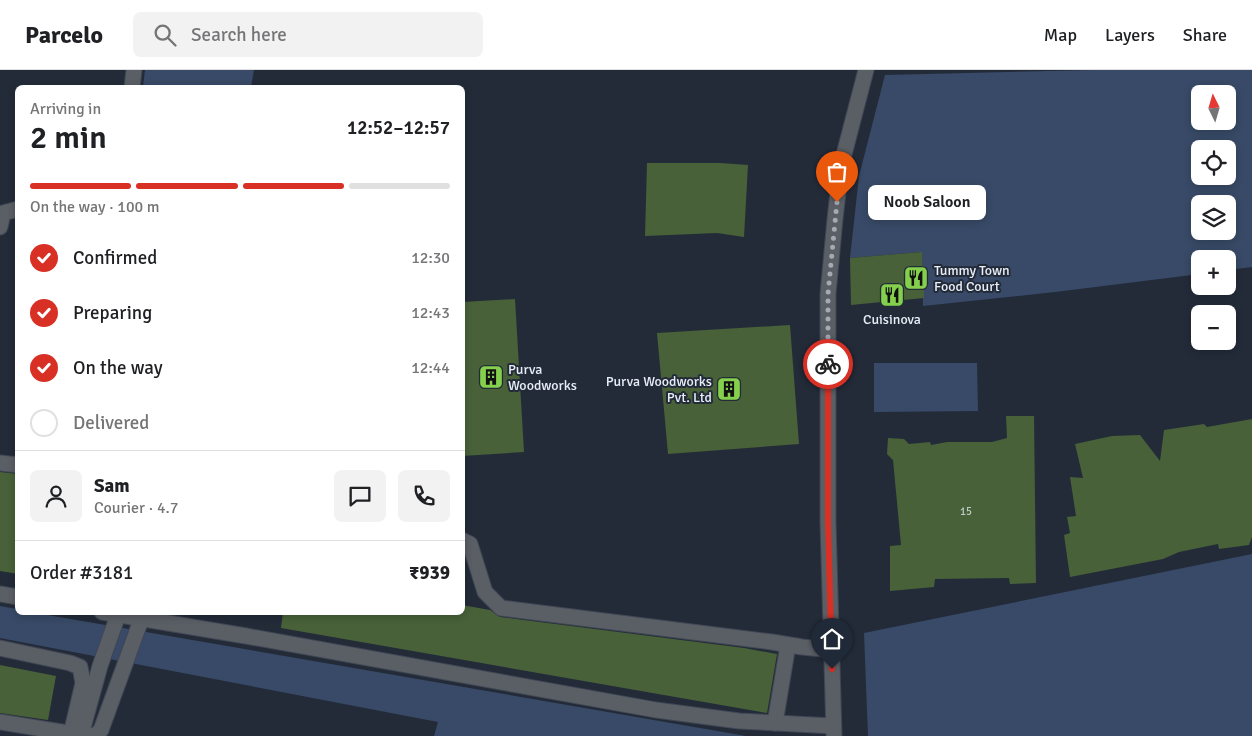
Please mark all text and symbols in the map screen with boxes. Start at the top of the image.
search box [133,12,483,57]
text: Parcelo [25,20,103,50]
icon: search [151,21,179,49]
text: Search here [191,23,287,47]
text: Map [1044,24,1077,46]
text: Layers [1105,24,1155,46]
text: Share [1183,24,1227,46]
north arrow [1191,85,1236,130]
map controls [1191,85,1236,350]
text: Arriving in [30,99,101,119]
text: 12:52–12:57 [347,116,450,140]
text: 2 min [30,118,107,157]
button: locate [1191,140,1236,185]
pin [816,151,858,202]
icon: bag [823,158,851,186]
callout: Noob Saloon [867,184,984,220]
text: Noob Saloon [884,192,970,212]
button: layers [1191,195,1236,240]
text: On the way · 100 m [30,197,160,217]
icon: check [30,244,58,272]
text: Confirmed [73,246,157,270]
text: 12:30 [411,248,450,268]
button: + [1191,250,1236,295]
place label: Tummy Town Food Court [934,262,1010,295]
restaurant icon: Tummy Town Food Court [903,265,929,291]
restaurant icon: Cuisinova [879,282,905,308]
icon: check [30,299,58,327]
text: Preparing [73,301,152,325]
text: 12:43 [411,303,450,323]
button: − [1191,305,1236,350]
place label: Cuisinova [863,311,921,328]
courier [803,339,853,389]
icon: bike [814,350,842,378]
icon: check [30,354,58,382]
text: On the way [73,356,163,380]
text: 12:44 [411,358,450,378]
place label: Purva Woodworks [508,361,577,394]
building icon: Purva Woodworks [478,364,504,390]
place label: Purva Woodworks Pvt. Ltd [606,373,712,406]
building icon: Purva Woodworks Pvt. Ltd [716,376,742,402]
text: Delivered [73,411,149,435]
button: person [30,470,82,522]
button: chat [334,470,386,522]
button: phone [398,470,450,522]
text: Sam [94,474,130,498]
text: Courier · 4.7 [94,498,178,518]
house number: 15 [960,505,972,518]
text: Order #3181 [30,561,133,585]
text: ₹939 [409,561,450,585]
pin [811,618,853,669]
icon: home [818,625,846,653]

